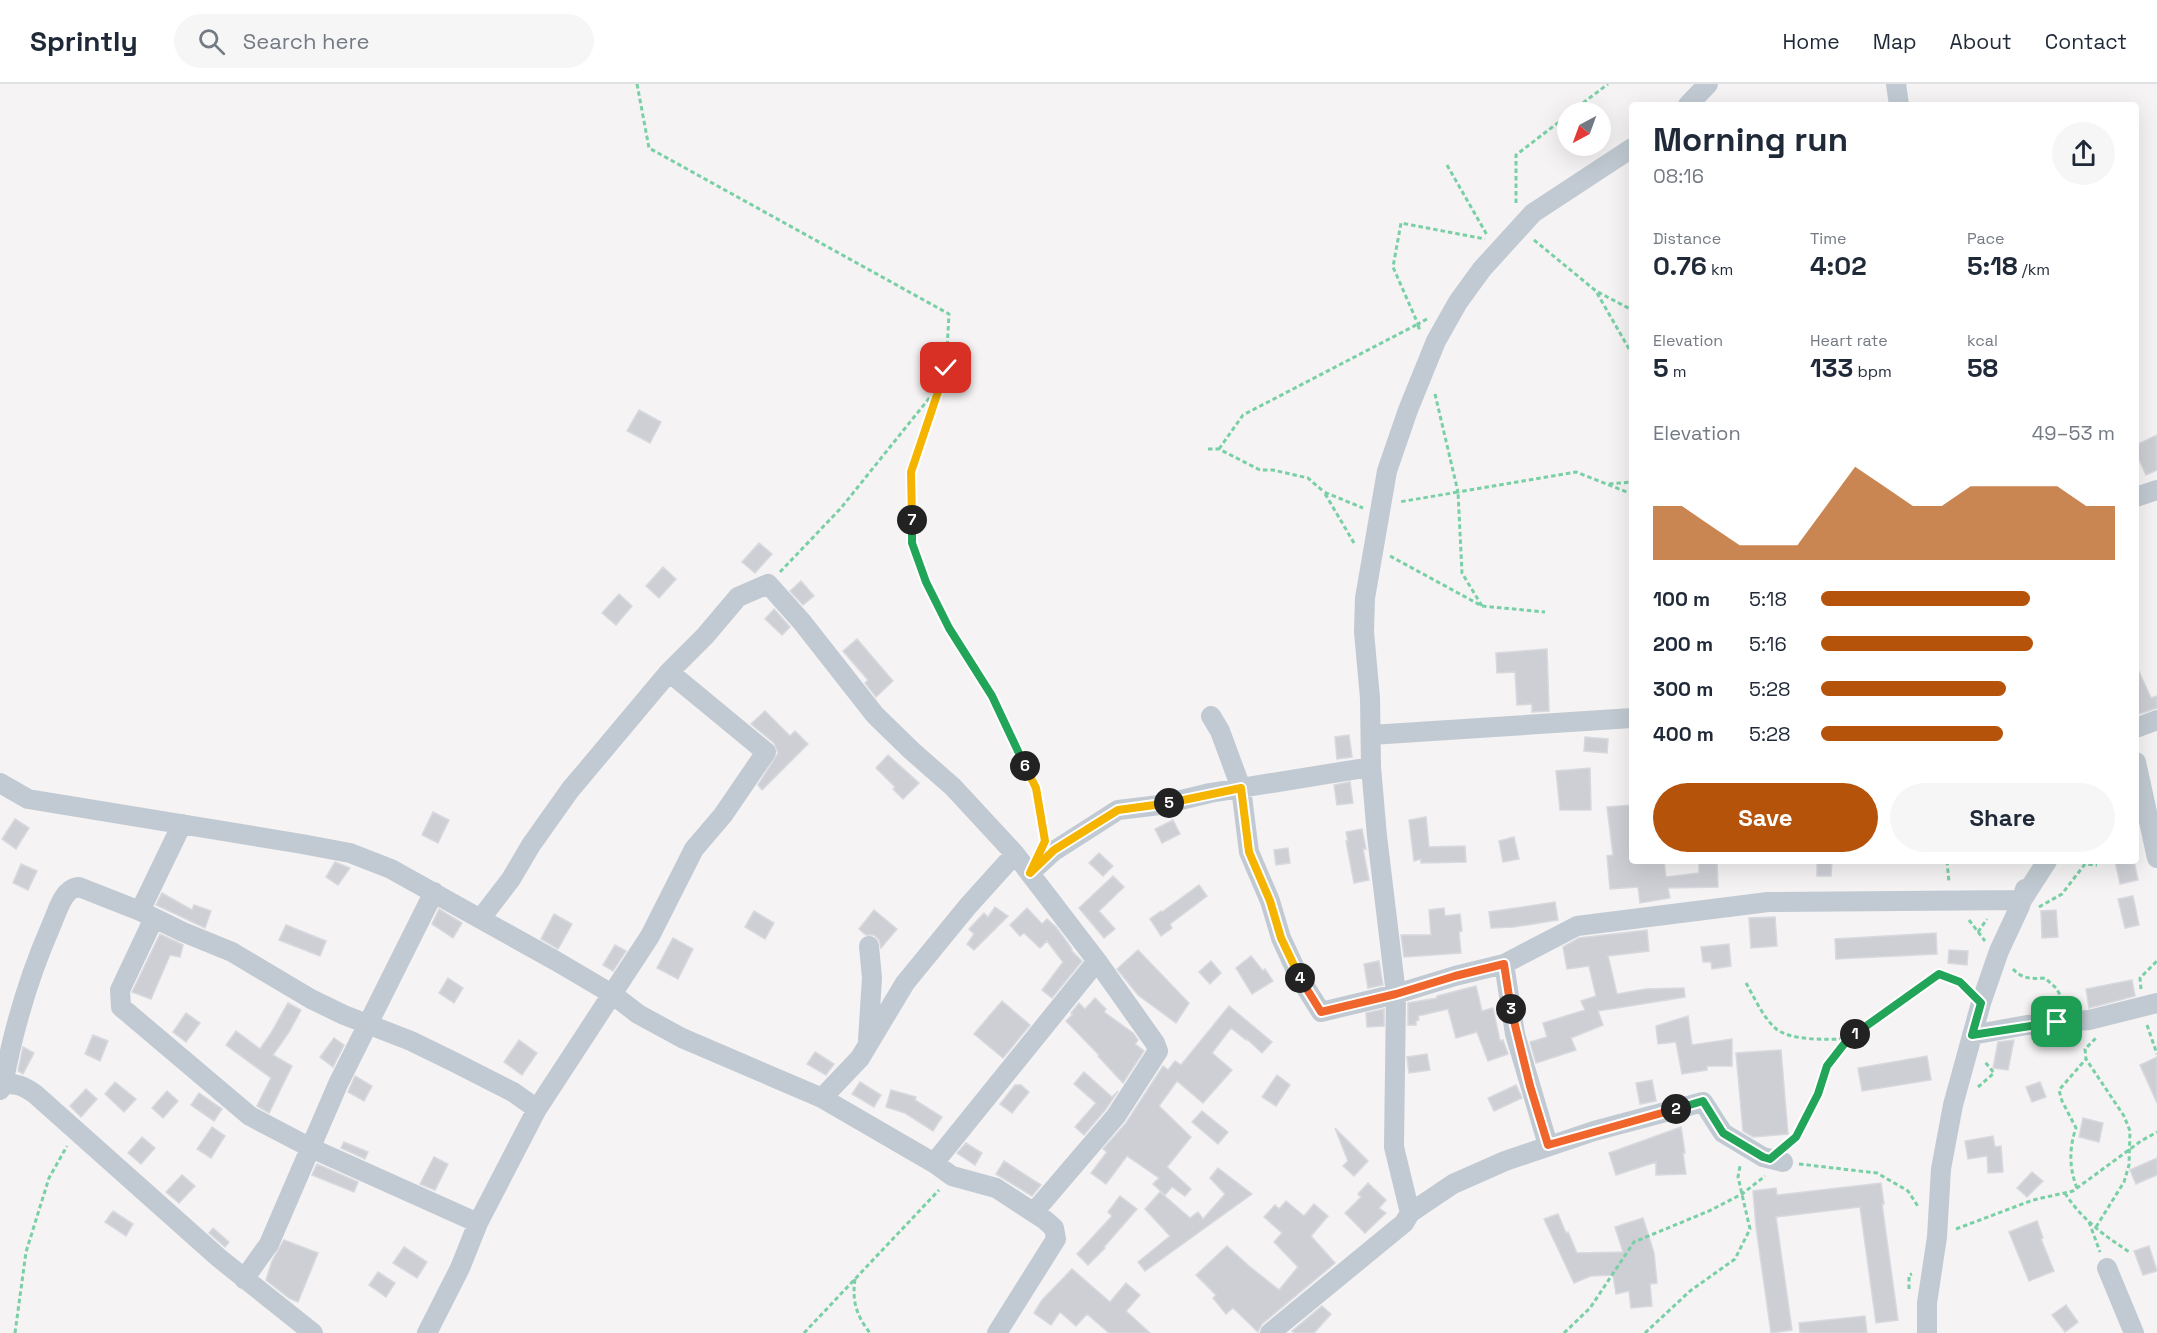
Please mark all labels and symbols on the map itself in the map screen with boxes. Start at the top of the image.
north arrow [1557,102,1611,156]
pin [920,342,971,393]
pin: 7 [897,505,927,535]
pin: 6 [1010,751,1040,781]
pin: 5 [1154,788,1184,818]
pin: 4 [1285,963,1315,993]
pin: 3 [1496,994,1526,1024]
pin [2031,996,2082,1047]
pin: 1 [1840,1019,1870,1049]
pin: 2 [1661,1094,1691,1124]

